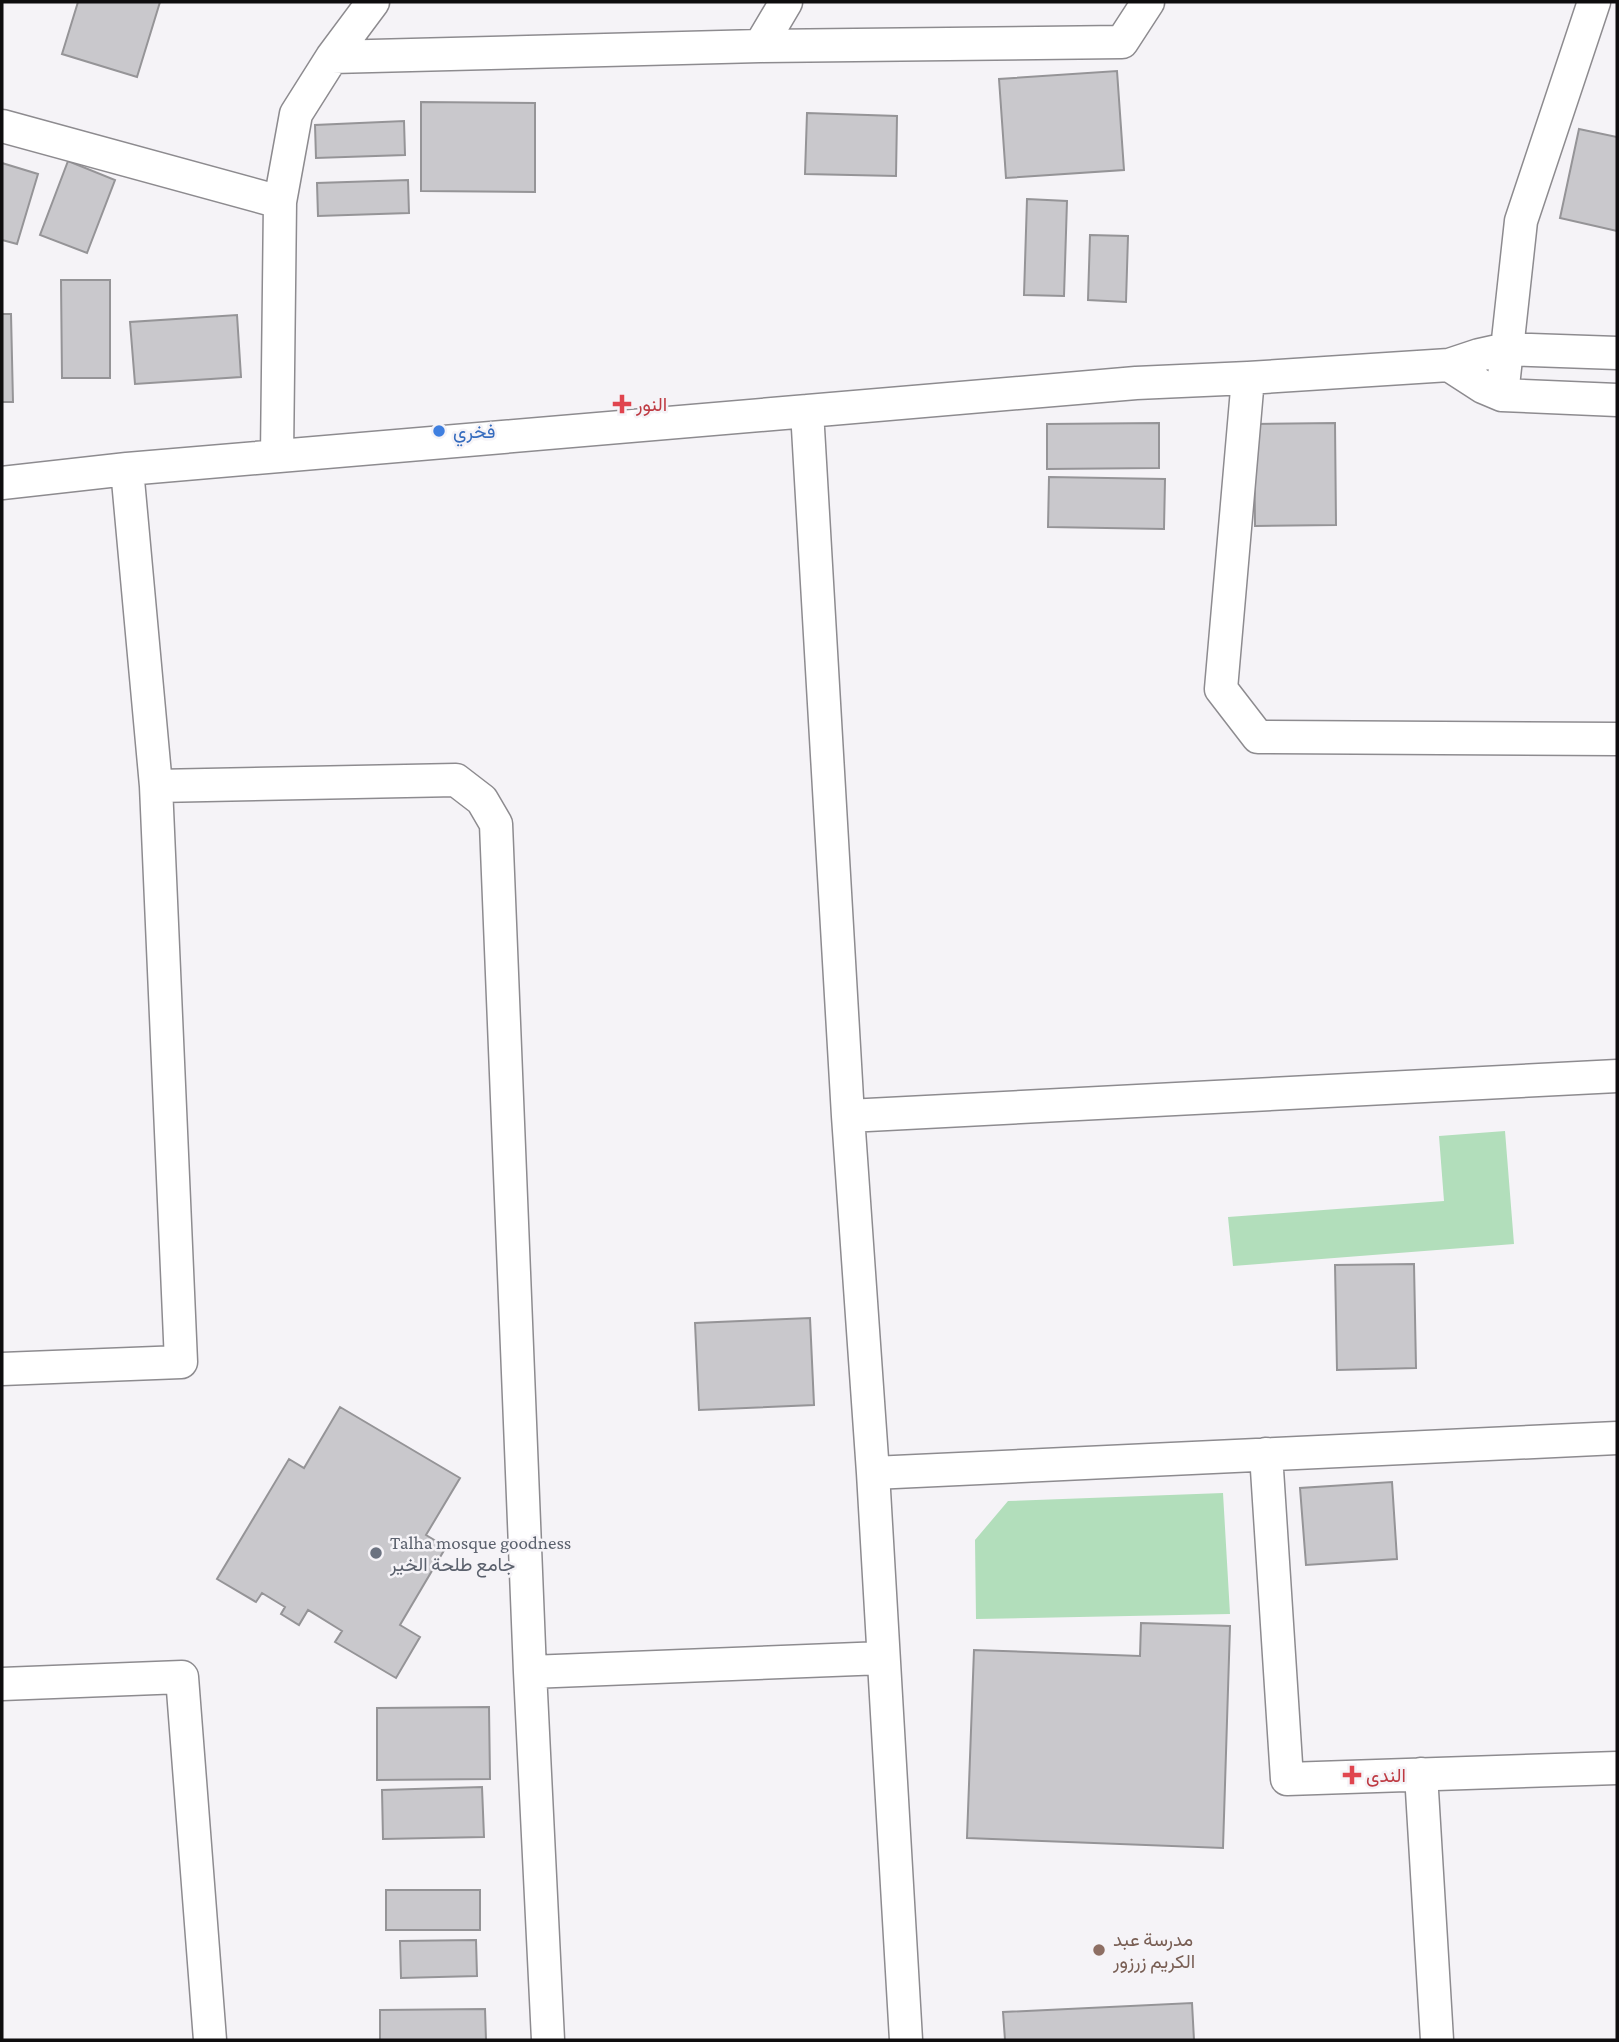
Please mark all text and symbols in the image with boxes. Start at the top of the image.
place label: النور [635,394,667,416]
marker: النور [614,396,630,412]
place label: فخري [453,421,495,447]
marker: فخري [431,423,447,439]
place label: Talha mosque goodness جامع طلحة الخير [389,1532,571,1578]
marker: Talha mosque goodness جامع طلحة الخير [368,1545,384,1561]
place label: الندى [1366,1765,1406,1787]
marker: الندى [1344,1767,1360,1783]
place label: مدرسة عبد الكريم زرزور [1112,1929,1195,1974]
marker: مدرسة عبد الكريم زرزور [1091,1942,1107,1958]

